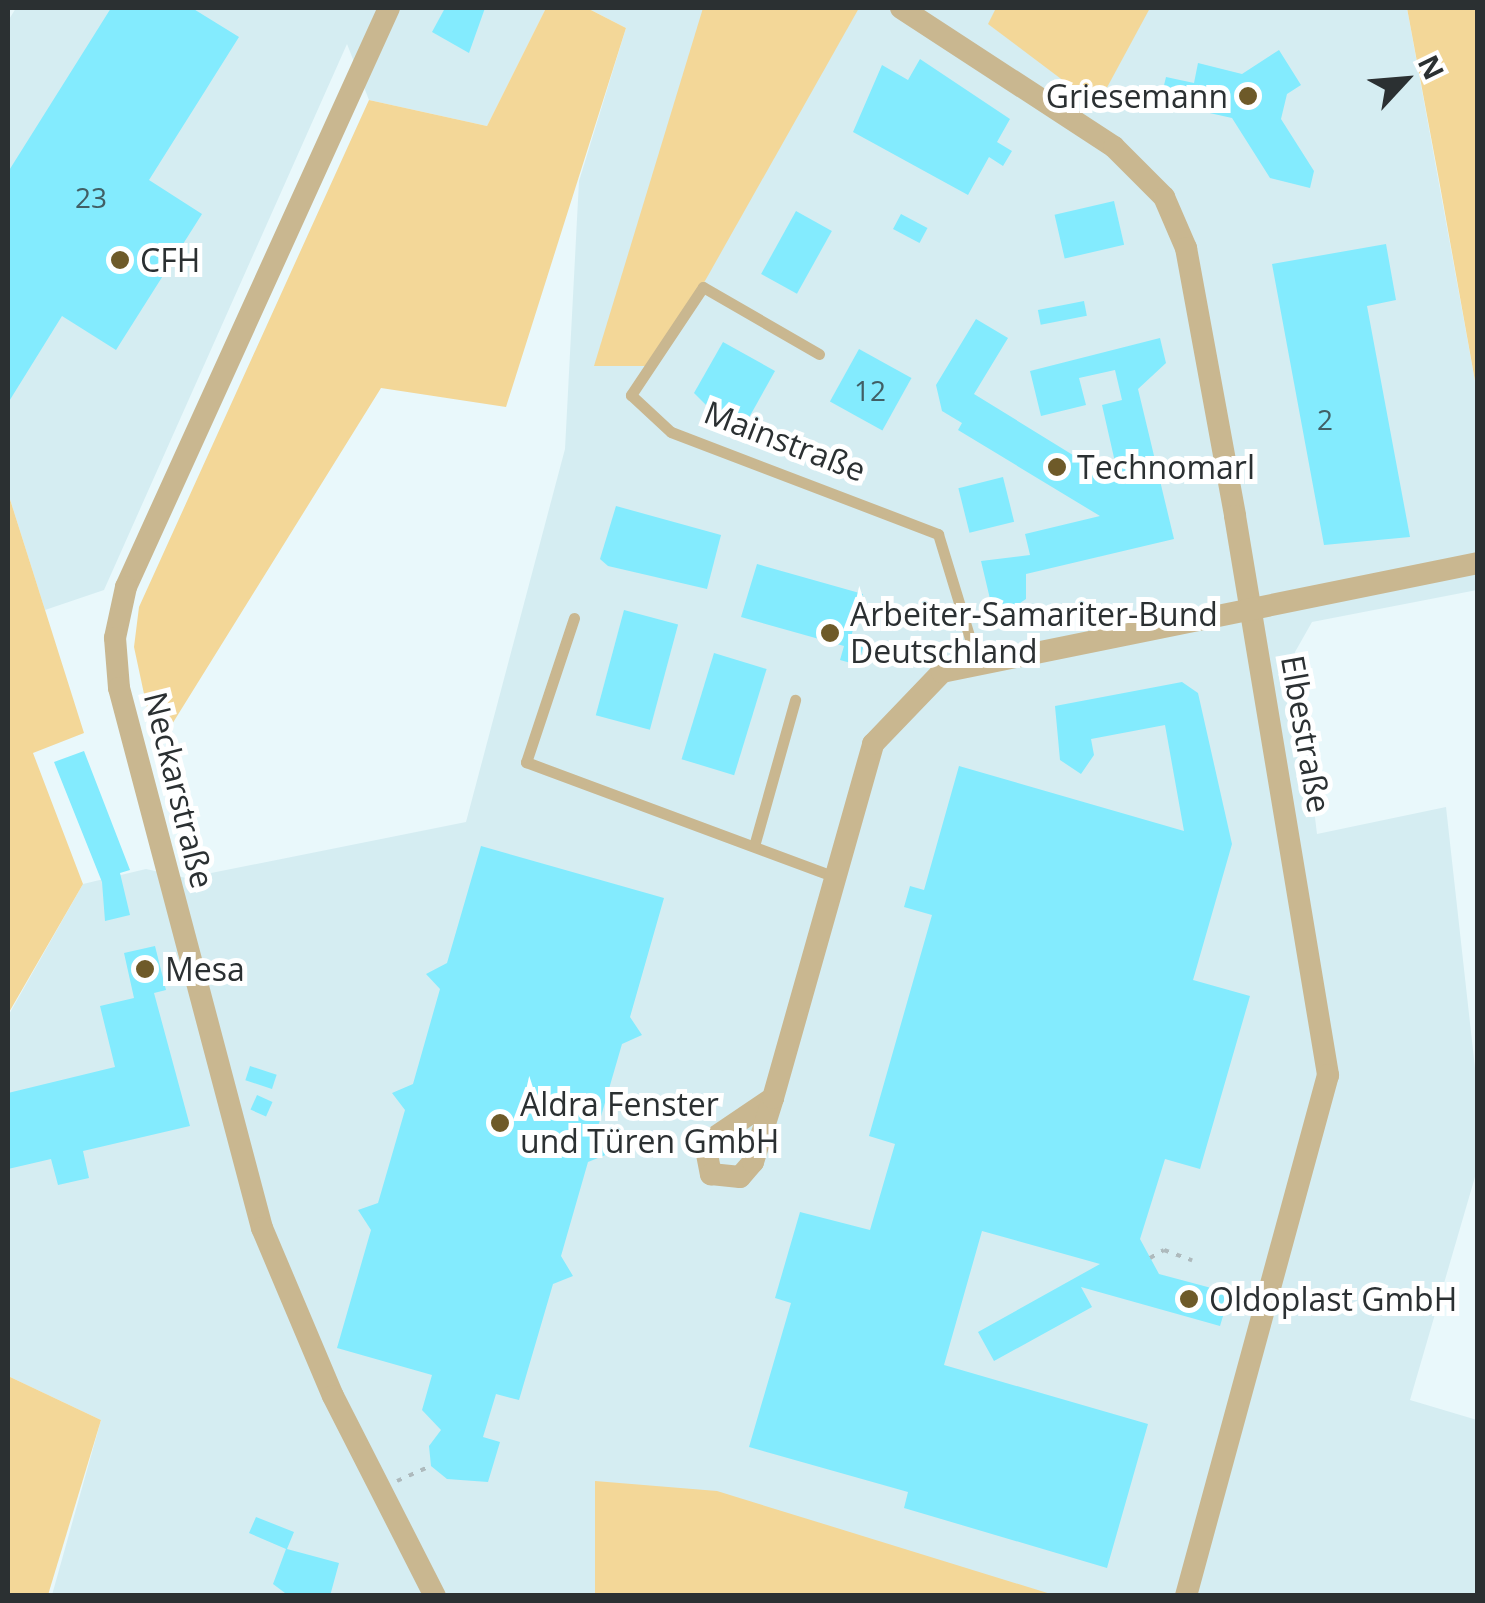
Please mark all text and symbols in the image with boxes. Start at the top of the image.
north arrow [1355,30,1455,130]
text: N [1410,48,1454,85]
place label: Griesemann [1046,77,1228,115]
marker: Griesemann [1237,85,1259,107]
house number: 23 [75,180,107,214]
place label: CFH [140,241,200,279]
marker: CFH [109,249,131,271]
house number: 12 [854,373,886,407]
street label: Mainstraße [699,393,871,489]
house number: 2 [1317,402,1333,436]
place label: Technomarl [1077,448,1255,486]
marker: Technomarl [1046,456,1068,478]
place label: Arbeiter-Samariter-Bund Deutschland [850,596,1218,671]
marker: Arbeiter-Samariter-Bund Deutschland [819,622,841,644]
street label: Elbestraße [1273,652,1339,816]
street label: Neckarstraße [136,688,222,892]
place label: Mesa [165,950,245,988]
marker: Mesa [134,958,156,980]
place label: Aldra Fenster und Türen GmbH [520,1086,779,1161]
marker: Aldra Fenster und Türen GmbH [489,1112,511,1134]
place label: Oldoplast GmbH [1209,1280,1457,1318]
marker: Oldoplast GmbH [1178,1288,1200,1310]

